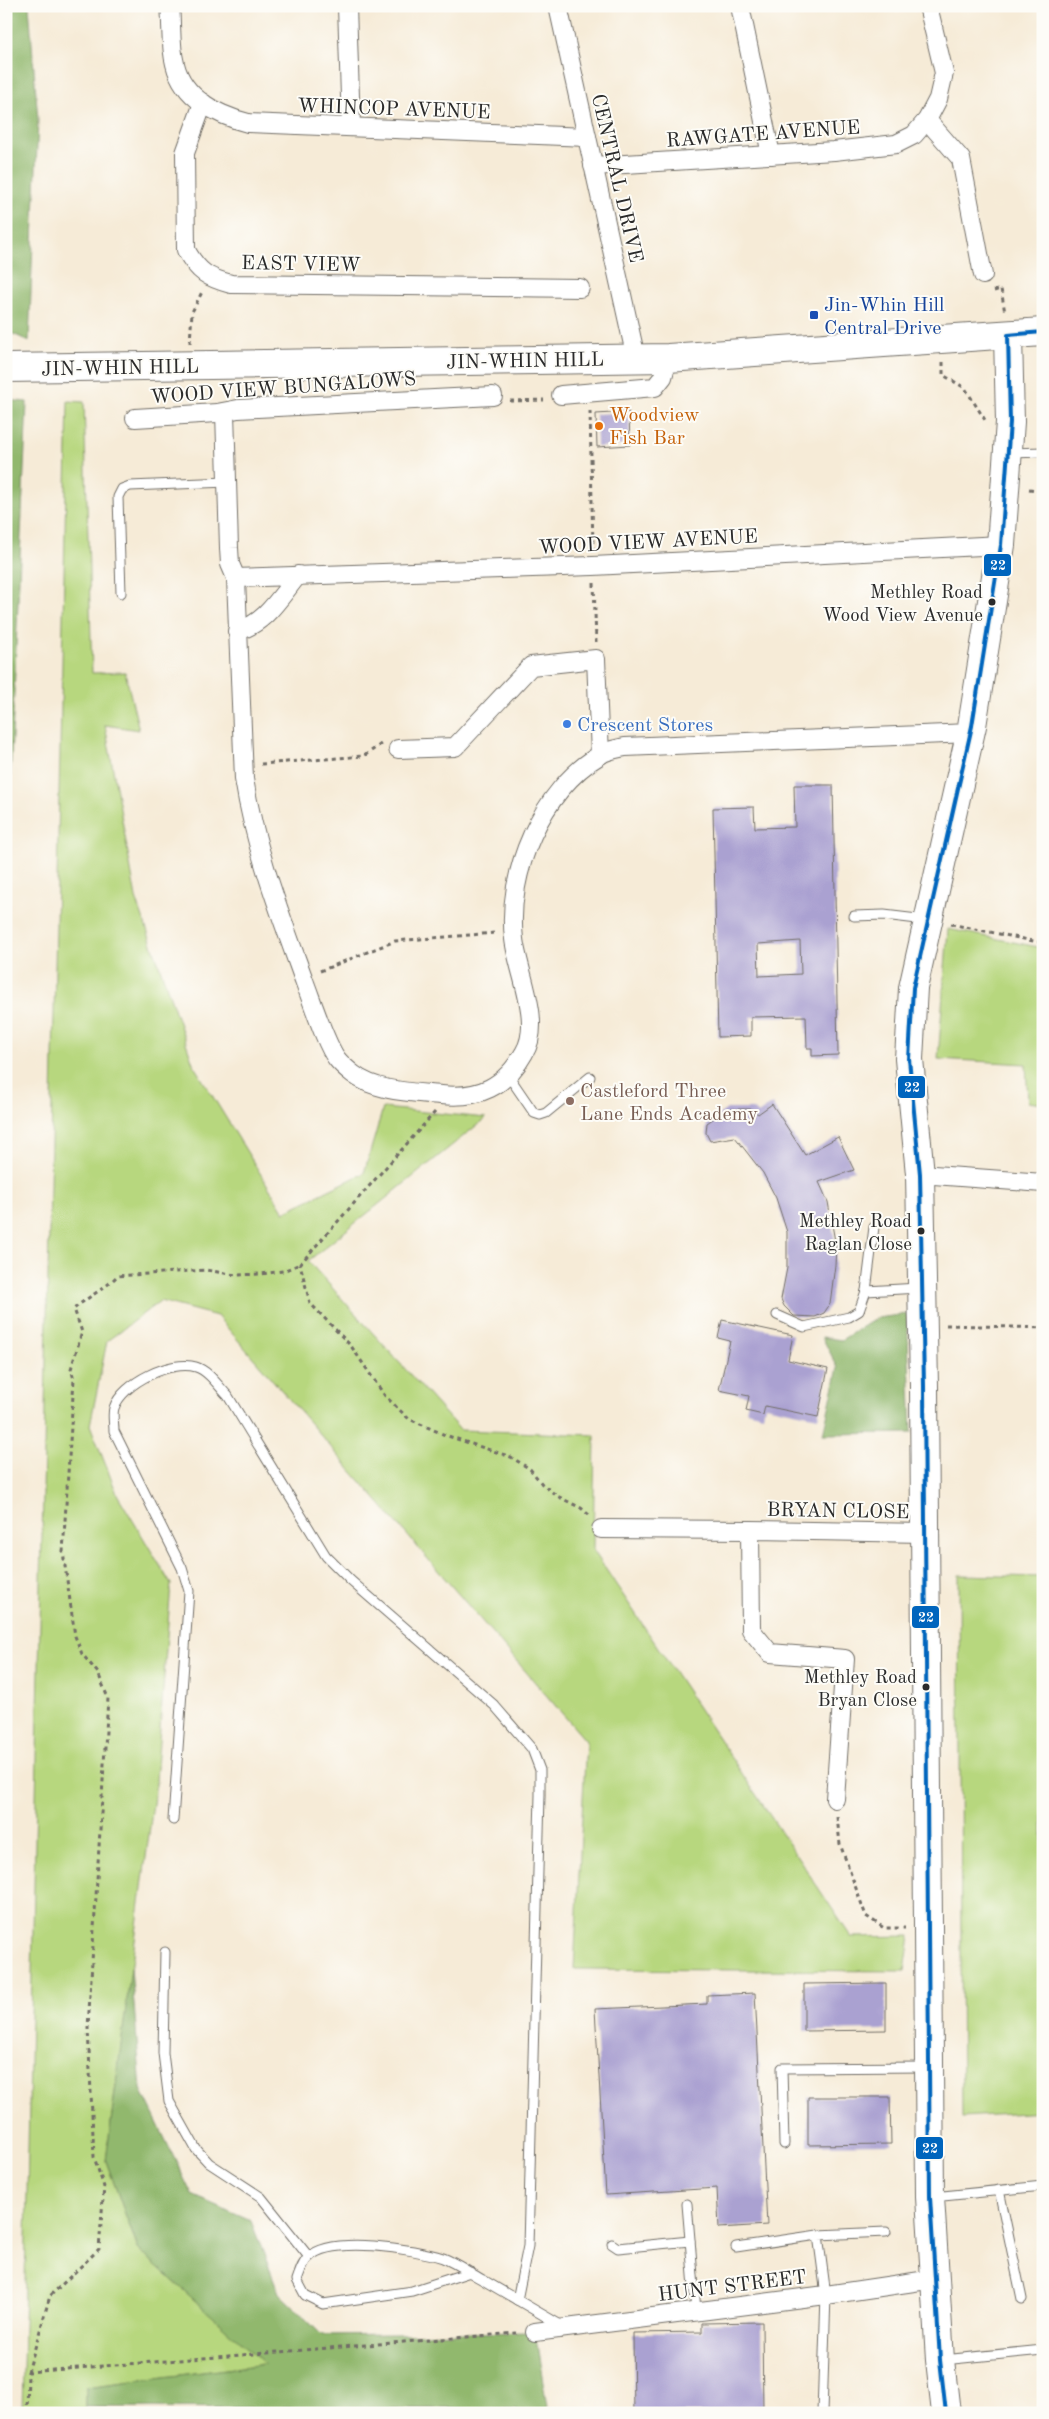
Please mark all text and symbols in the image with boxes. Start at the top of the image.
street label: CENTRAL DRIVE [587,92,645,265]
street label: WHINCOP AVENUE [297,97,491,123]
street label: RAWGATE AVENUE [665,118,861,152]
street label: EAST VIEW [241,254,361,276]
place label: Jin-Whin Hill Central Drive [824,296,944,339]
marker: Jin-Whin Hill Central Drive [808,309,820,321]
street label: JIN-WHIN HILL [446,351,604,373]
street label: JIN-WHIN HILL [41,358,199,380]
street label: WOOD VIEW BUNGALOWS [150,370,417,408]
place label: Woodview Fish Bar [609,406,700,449]
marker: Woodview Fish Bar [593,420,605,432]
street label: WOOD VIEW AVENUE [538,527,758,559]
line badge: 22 [983,553,1012,577]
text: 22 [990,559,1006,573]
place label: Methley Road Wood View Avenue [822,584,983,626]
marker: Methley Road Wood View Avenue [987,597,997,607]
place label: Crescent Stores [577,716,713,736]
marker: Crescent Stores [561,718,573,730]
line badge: 22 [897,1075,926,1099]
text: 22 [904,1081,920,1095]
place label: Castleford Three Lane Ends Academy [580,1082,759,1125]
marker: Castleford Three Lane Ends Academy [564,1095,576,1107]
place label: Methley Road Raglan Close [799,1213,912,1255]
marker: Methley Road Raglan Close [916,1226,926,1236]
street label: BRYAN CLOSE [766,1501,910,1523]
line badge: 22 [911,1605,940,1629]
text: 22 [918,1611,934,1625]
place label: Methley Road Bryan Close [804,1669,917,1711]
marker: Methley Road Bryan Close [921,1682,931,1692]
line badge: 22 [915,2136,944,2160]
text: 22 [922,2142,938,2156]
street label: HUNT STREET [657,2268,808,2306]

